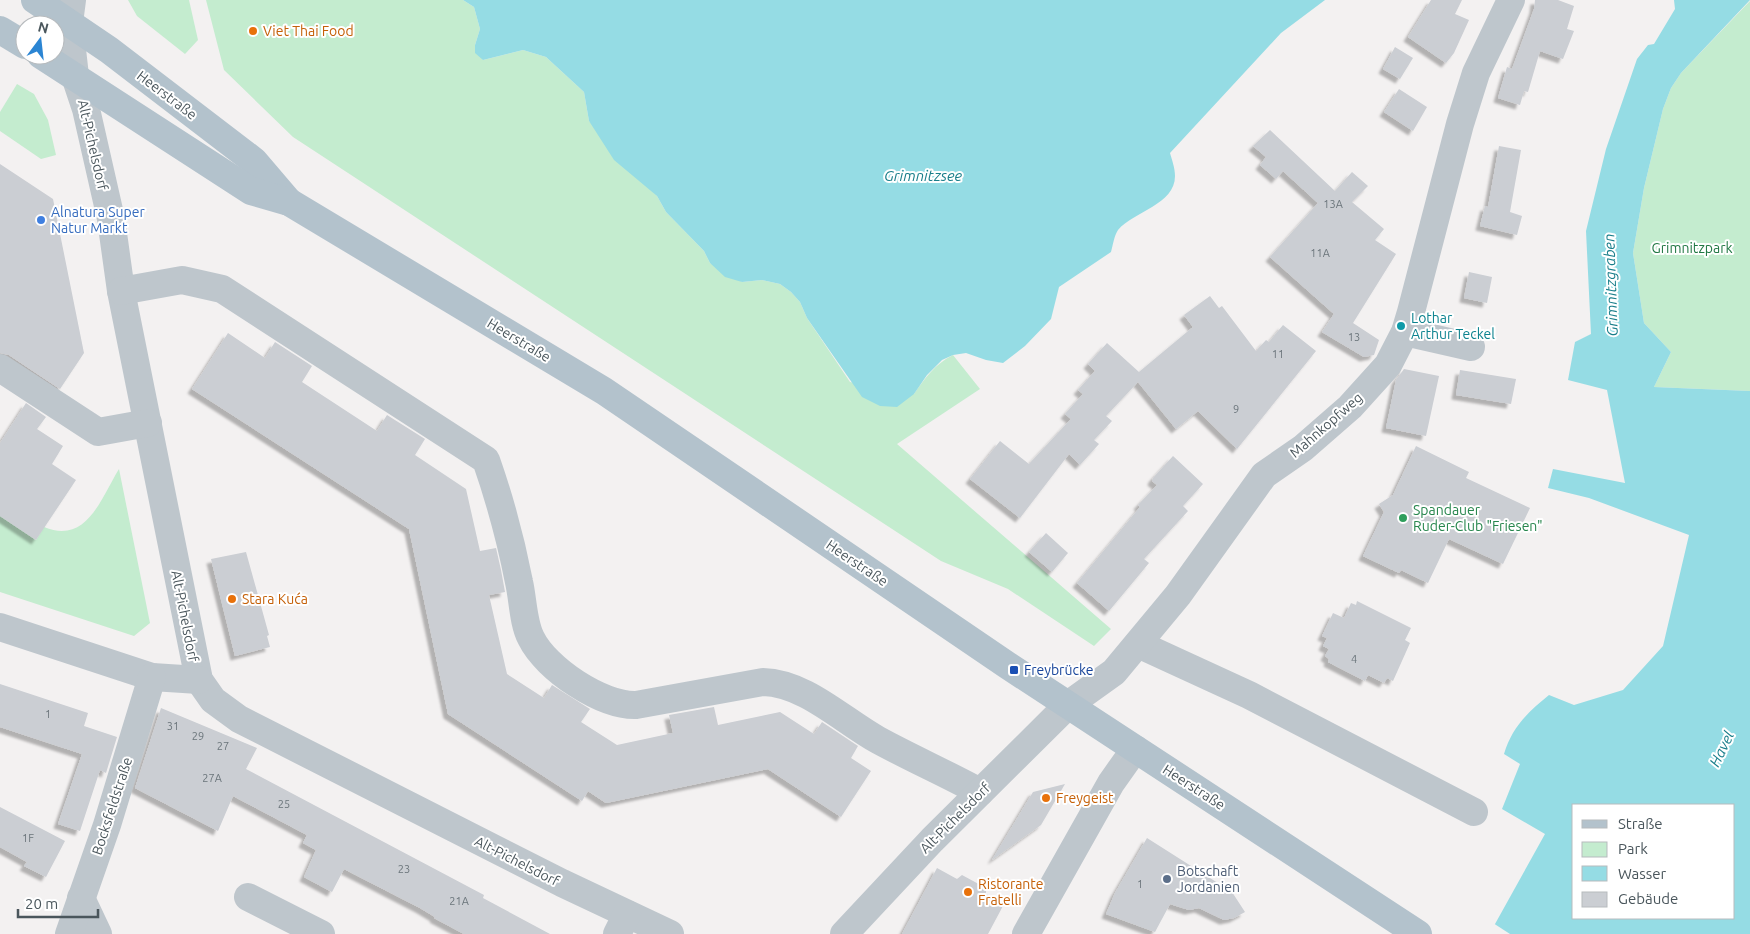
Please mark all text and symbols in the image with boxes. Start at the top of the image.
north arrow [15,15,65,65]
text: N [36,18,50,37]
place label: Viet Thai Food [263,23,354,39]
marker: Viet Thai Food [247,25,259,37]
street label: Heerstraße [134,67,200,123]
street label: Alt-Pichelsdorf [75,98,111,193]
water label: Grimnitzsee [884,167,963,184]
house number: 13A [1323,198,1344,210]
place label: Alnatura Super Natur Markt [51,204,145,236]
marker: Alnatura Super Natur Markt [35,214,47,226]
water label: Grimnitzgraben [1600,233,1621,337]
park label: Grimnitzpark [1651,240,1733,256]
house number: 11A [1310,247,1331,259]
place label: Lothar Arthur Teckel [1411,310,1495,342]
street label: Heerstraße [485,315,553,365]
marker: Lothar Arthur Teckel [1395,320,1407,332]
house number: 13 [1348,331,1360,343]
house number: 11 [1272,348,1284,360]
street label: Mahnkopfweg [1287,389,1365,461]
house number: 9 [1233,403,1239,415]
place label: Spandauer Ruder-Club "Friesen" [1413,502,1543,534]
marker: Spandauer Ruder-Club "Friesen" [1397,512,1409,524]
street label: Heerstraße [823,537,891,589]
street label: Alt-Pichelsdorf [168,569,202,664]
place label: Stara Kuća [242,591,308,607]
marker: Stara Kuća [226,593,238,605]
house number: 4 [1351,653,1357,665]
place label: Freybrücke [1024,662,1093,678]
marker: Freybrücke [1008,664,1020,676]
house number: 1 [45,708,51,720]
house number: 31 [167,720,179,732]
water label: Havel [1706,728,1738,769]
house number: 29 [192,730,204,742]
house number: 27 [217,740,229,752]
street label: Bocksfeldstraße [89,755,135,857]
street label: Heerstraße [1160,761,1228,813]
house number: 27A [202,772,223,784]
street label: Alt-Pichelsdorf [917,779,994,856]
place label: Freygeist [1056,790,1114,806]
marker: Freygeist [1040,792,1052,804]
house number: 25 [278,798,290,810]
legend [1572,804,1735,919]
text: Straße [1618,815,1662,832]
house number: 1F [22,832,34,844]
street label: Alt-Pichelsdorf [472,833,563,889]
text: Park [1618,840,1648,857]
house number: 23 [398,863,410,875]
place label: Botschaft Jordanien [1177,863,1240,895]
text: Wasser [1618,865,1667,882]
marker: Botschaft Jordanien [1161,873,1173,885]
place label: Ristorante Fratelli [978,876,1044,908]
house number: 1 [1137,878,1143,890]
scale bar [18,886,98,918]
marker: Ristorante Fratelli [962,886,974,898]
text: Gebäude [1618,890,1678,907]
text: 20 m [25,895,58,912]
house number: 21A [449,895,470,907]

